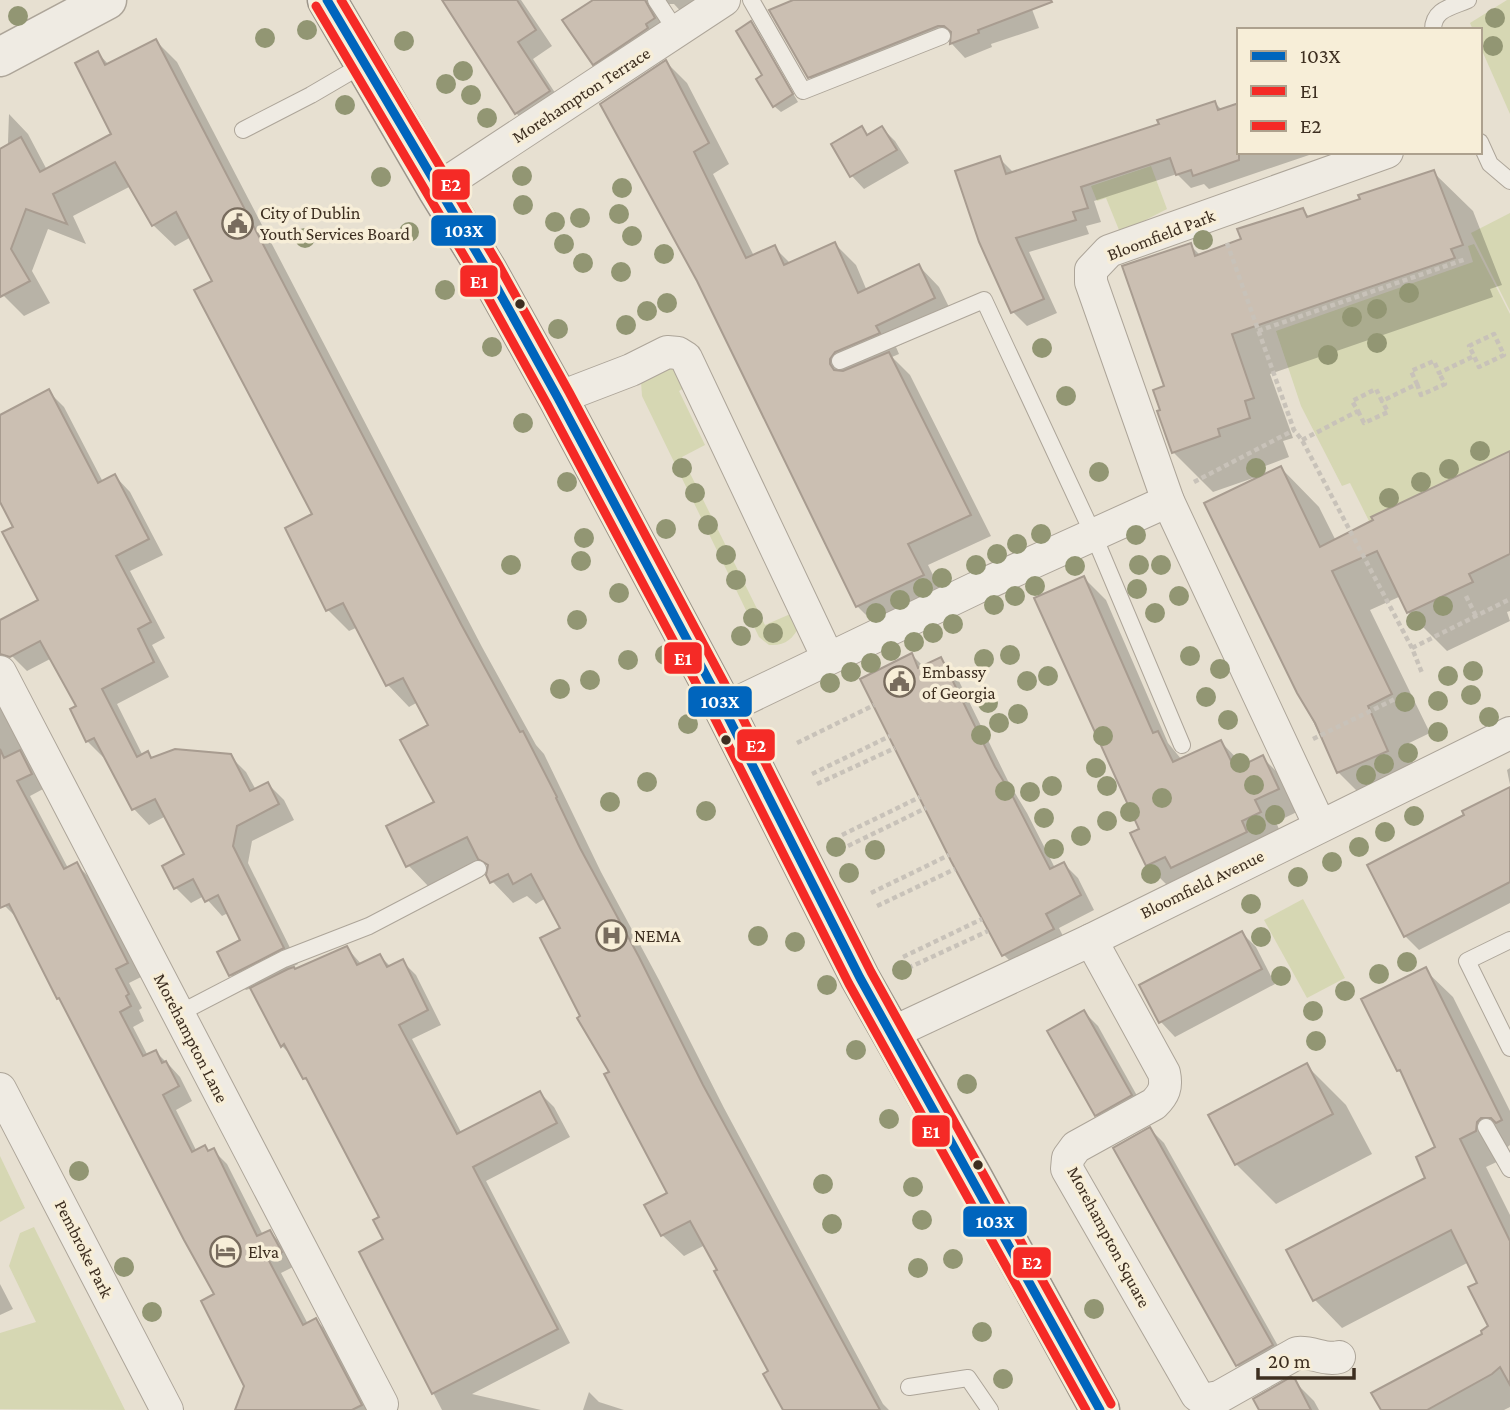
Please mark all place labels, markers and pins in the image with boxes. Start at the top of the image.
place label: City of Dublin Youth Services Board [260,203,410,244]
public building icon: City of Dublin Youth Services Board [220,206,254,240]
unlabelled marker [513,297,527,311]
place label: Embassy of Georgia [922,662,996,703]
public building icon: Embassy of Georgia [882,665,916,699]
unlabelled marker [719,733,733,747]
hospital icon: NEMA [594,919,628,953]
place label: NEMA [634,926,682,946]
unlabelled marker [971,1158,985,1172]
hotel icon: Elva [208,1235,242,1269]
place label: Elva [248,1242,279,1262]

